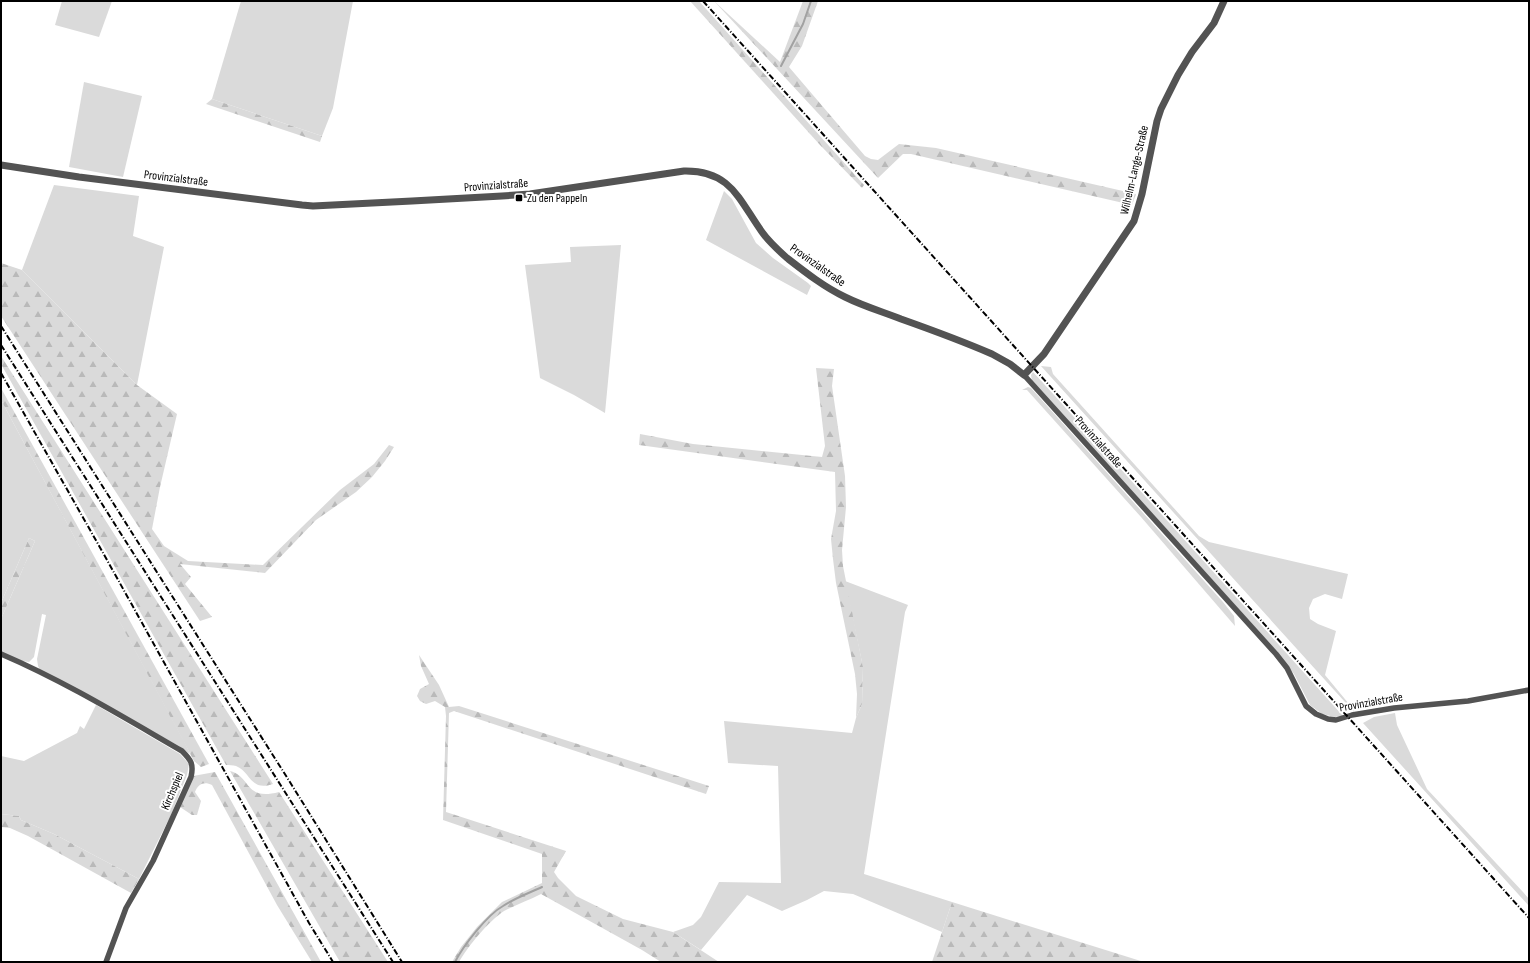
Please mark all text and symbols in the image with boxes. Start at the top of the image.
street label: Wilhelm-Lange-Straße [1117,124,1152,216]
street label: Provinzialstraße [143,167,209,190]
street label: Provinzialstraße [463,176,529,195]
place label: Zu den Pappeln [527,191,587,206]
marker: Zu den Pappeln [514,193,524,203]
street label: Provinzialstraße [787,241,848,290]
street label: Provinzialstraße [1072,413,1126,471]
street label: Provinzialstraße [1338,689,1404,715]
street label: Kirchspiel [158,770,187,812]

